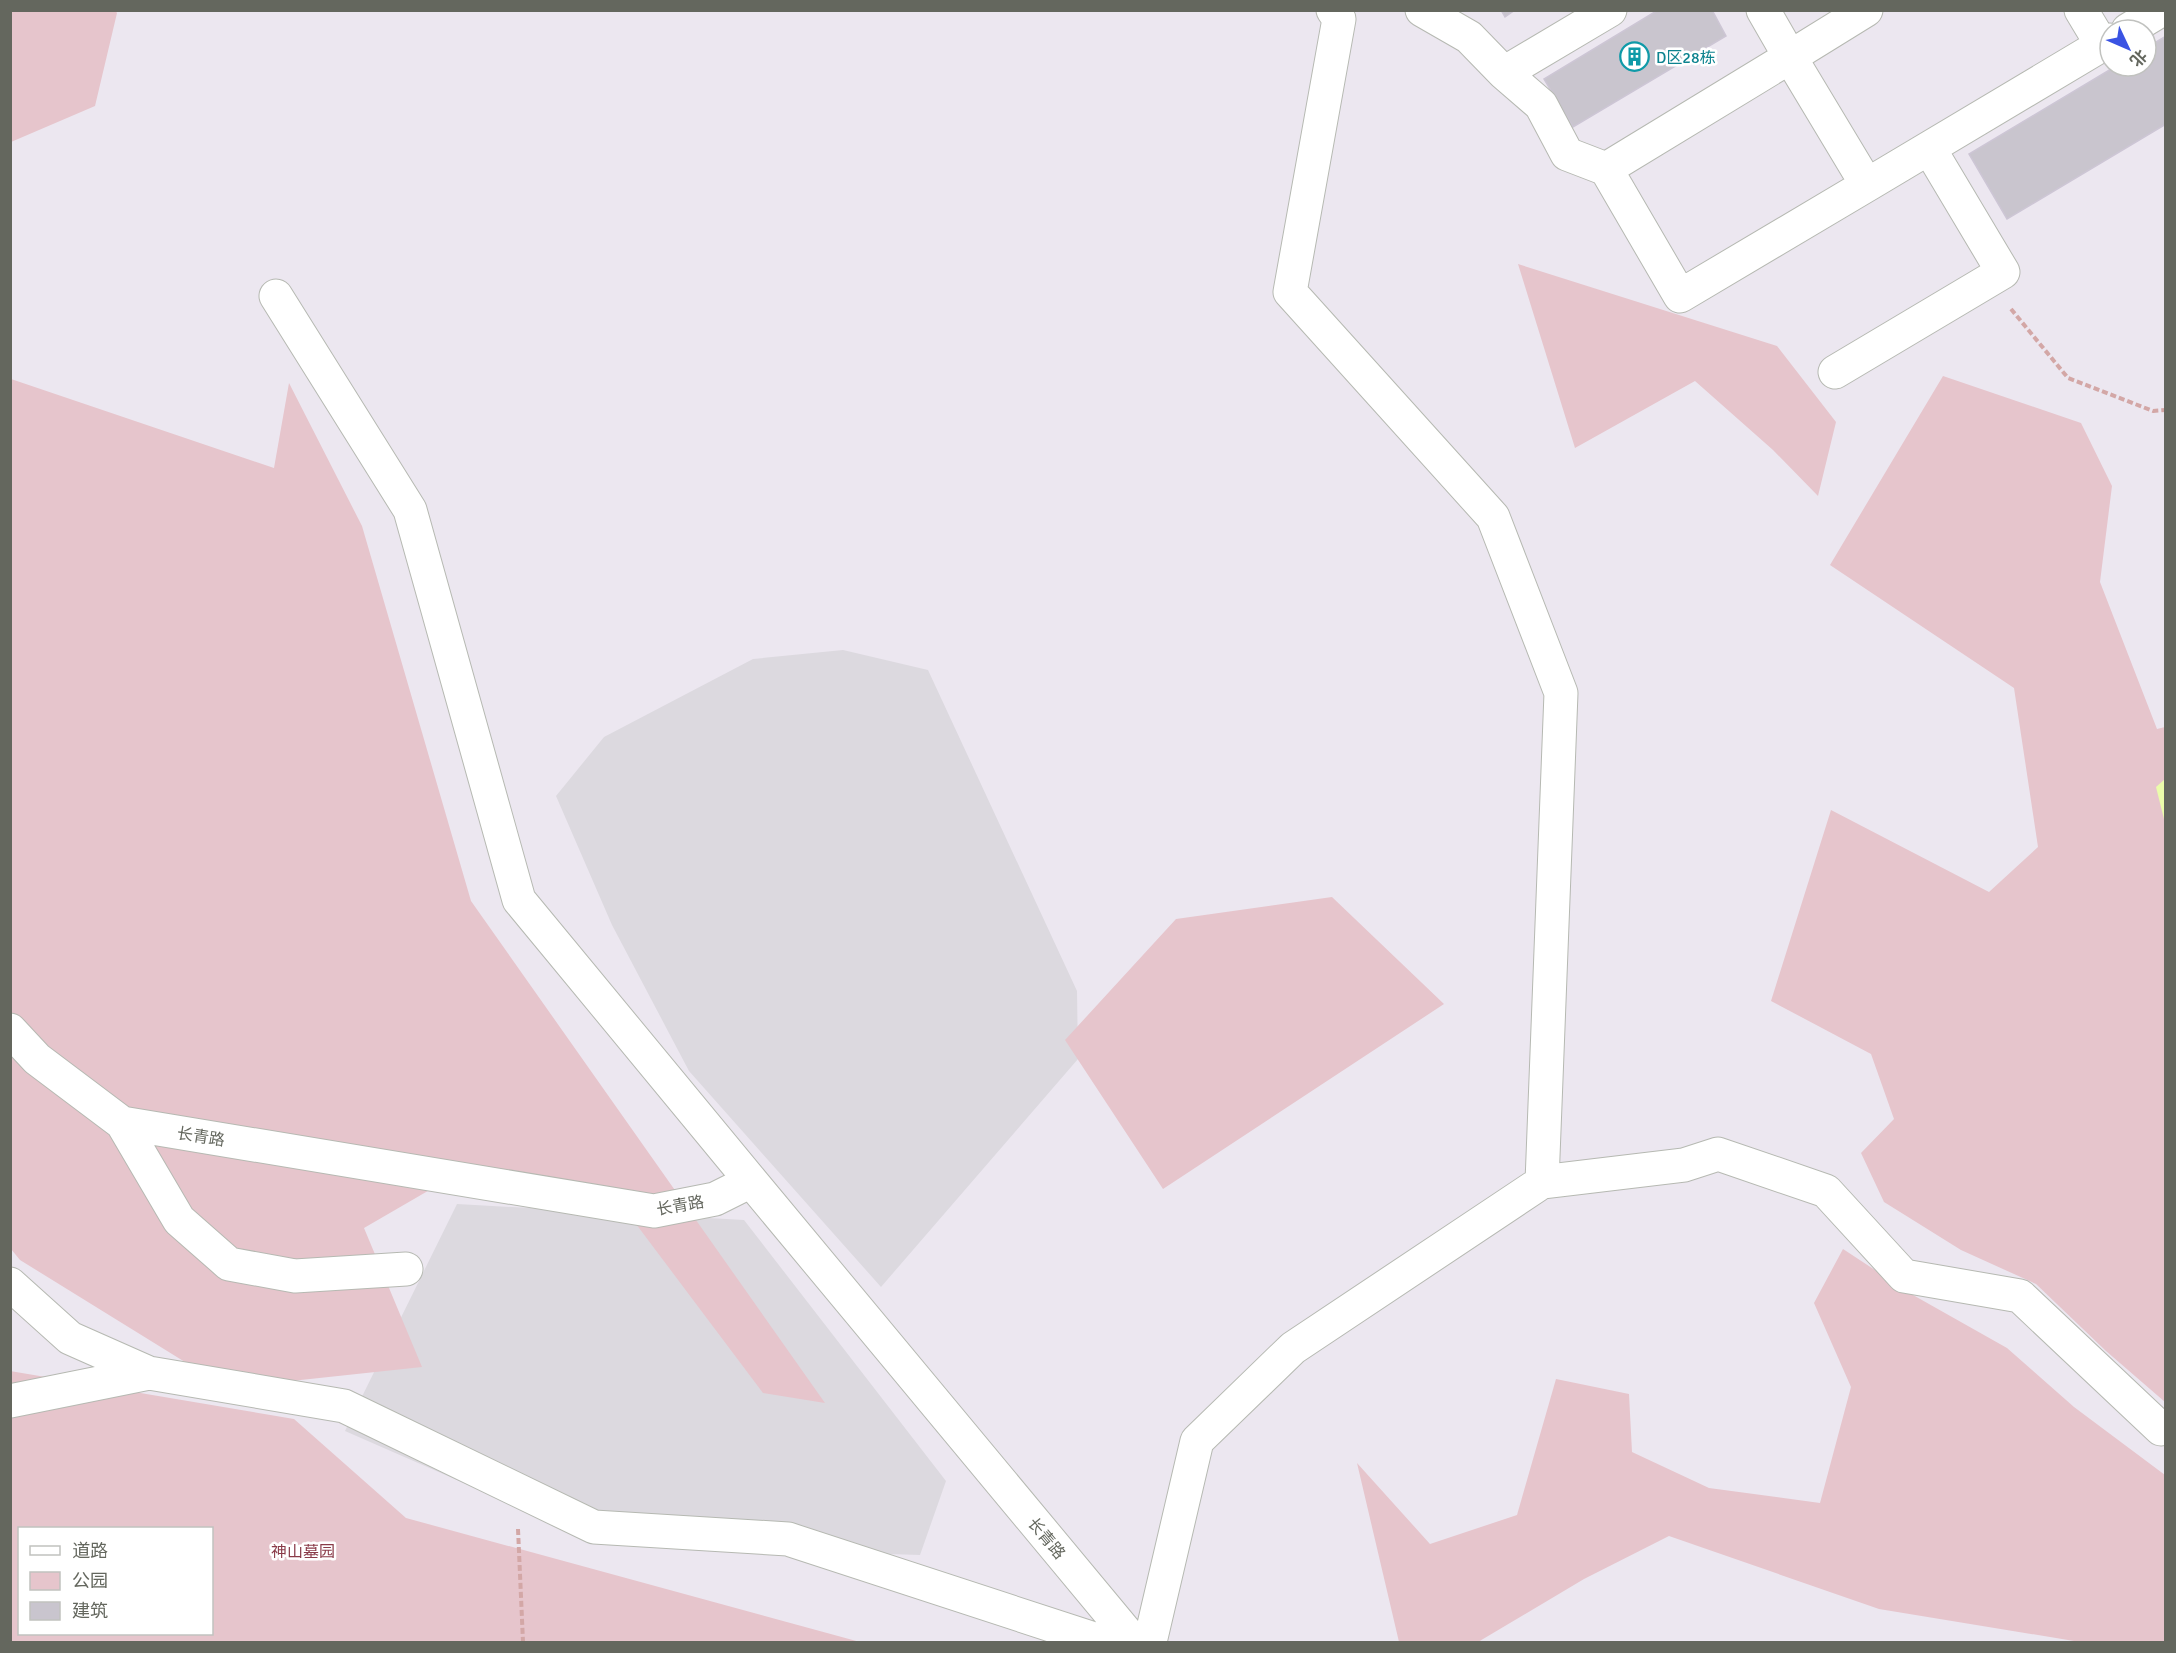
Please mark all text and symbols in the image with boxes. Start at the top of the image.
north arrow [2098,18,2158,78]
building icon: D区28栋 [1619,41,1651,73]
text: 北 [2125,45,2151,70]
place label: D区28栋 [1656,48,1716,68]
street label: 长青路 [176,1123,226,1151]
street label: 长青路 [655,1192,706,1220]
street label: 长青路 [1023,1514,1069,1563]
legend [18,1527,213,1635]
text: 道路 [72,1540,108,1562]
park label: 神山墓园 [271,1542,335,1562]
text: 公园 [72,1570,108,1592]
text: 建筑 [72,1600,108,1622]

